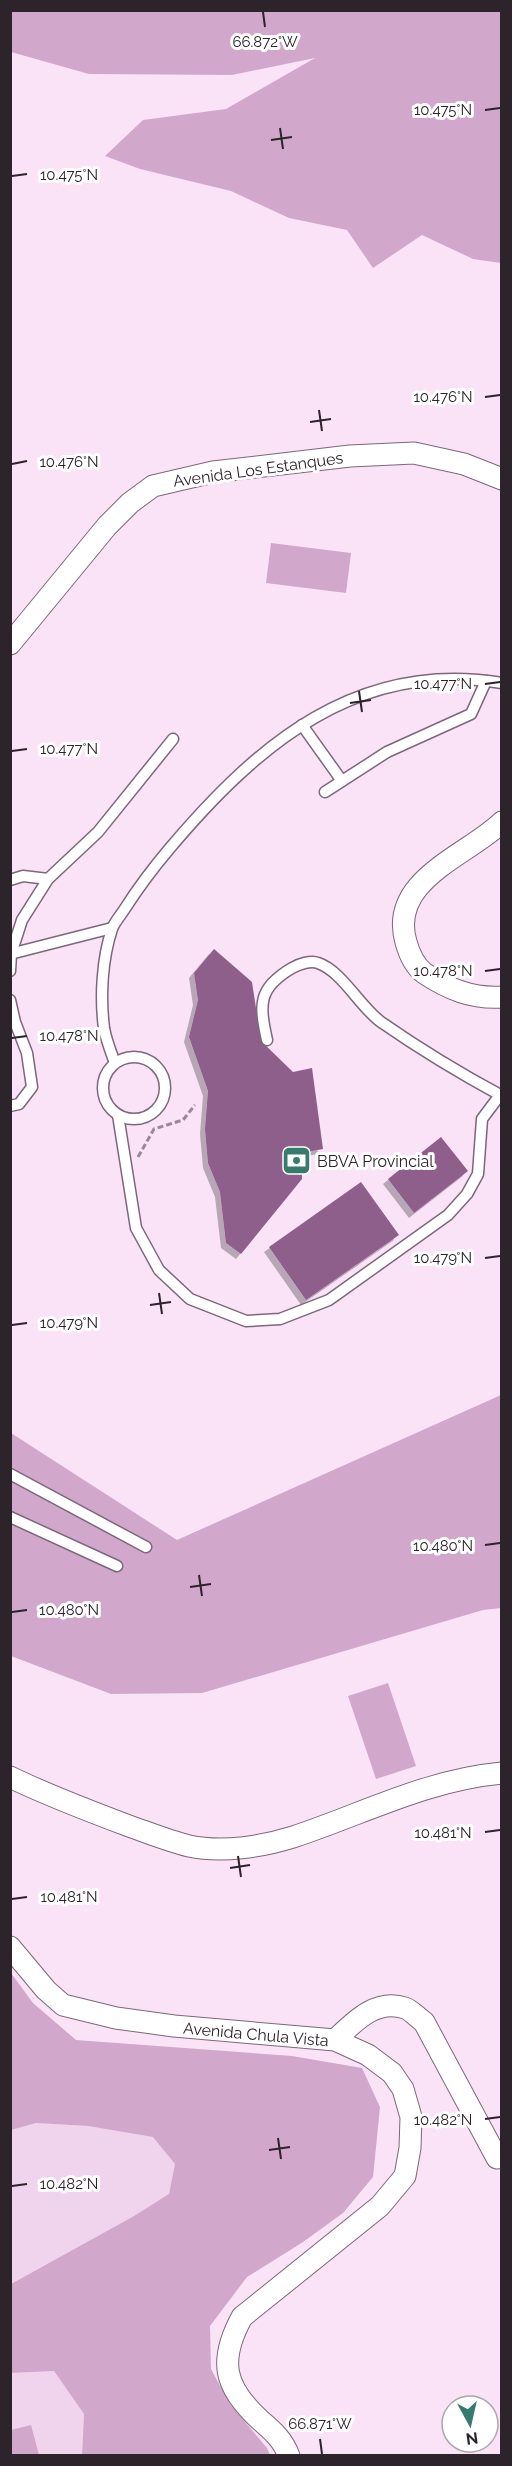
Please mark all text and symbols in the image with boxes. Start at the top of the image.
text: 66.872°W [232,33,298,51]
text: 10.475°N [414,101,472,119]
text: 10.475°N [40,166,98,184]
text: 10.476°N [413,388,473,406]
street label: Avenida Los Estanques [172,448,344,491]
text: 10.476°N [39,453,99,471]
text: 10.477°N [414,675,472,693]
text: 10.477°N [40,740,98,758]
text: 10.478°N [413,962,473,980]
text: 10.478°N [39,1027,99,1045]
bank icon: BBVA Provincial [280,1145,312,1177]
place label: BBVA Provincial [317,1152,434,1171]
text: 10.479°N [414,1249,472,1267]
text: 10.479°N [40,1314,98,1332]
text: 10.480°N [413,1537,473,1555]
text: 10.480°N [39,1601,99,1619]
text: 10.481°N [414,1824,472,1842]
text: 10.481°N [40,1888,98,1906]
street label: Avenida Chula Vista [182,2019,330,2050]
text: 10.482°N [414,2111,472,2129]
text: 10.482°N [40,2175,98,2193]
north arrow [440,2394,500,2454]
text: 66.871°W [288,2415,352,2433]
text: N [465,2428,479,2449]

